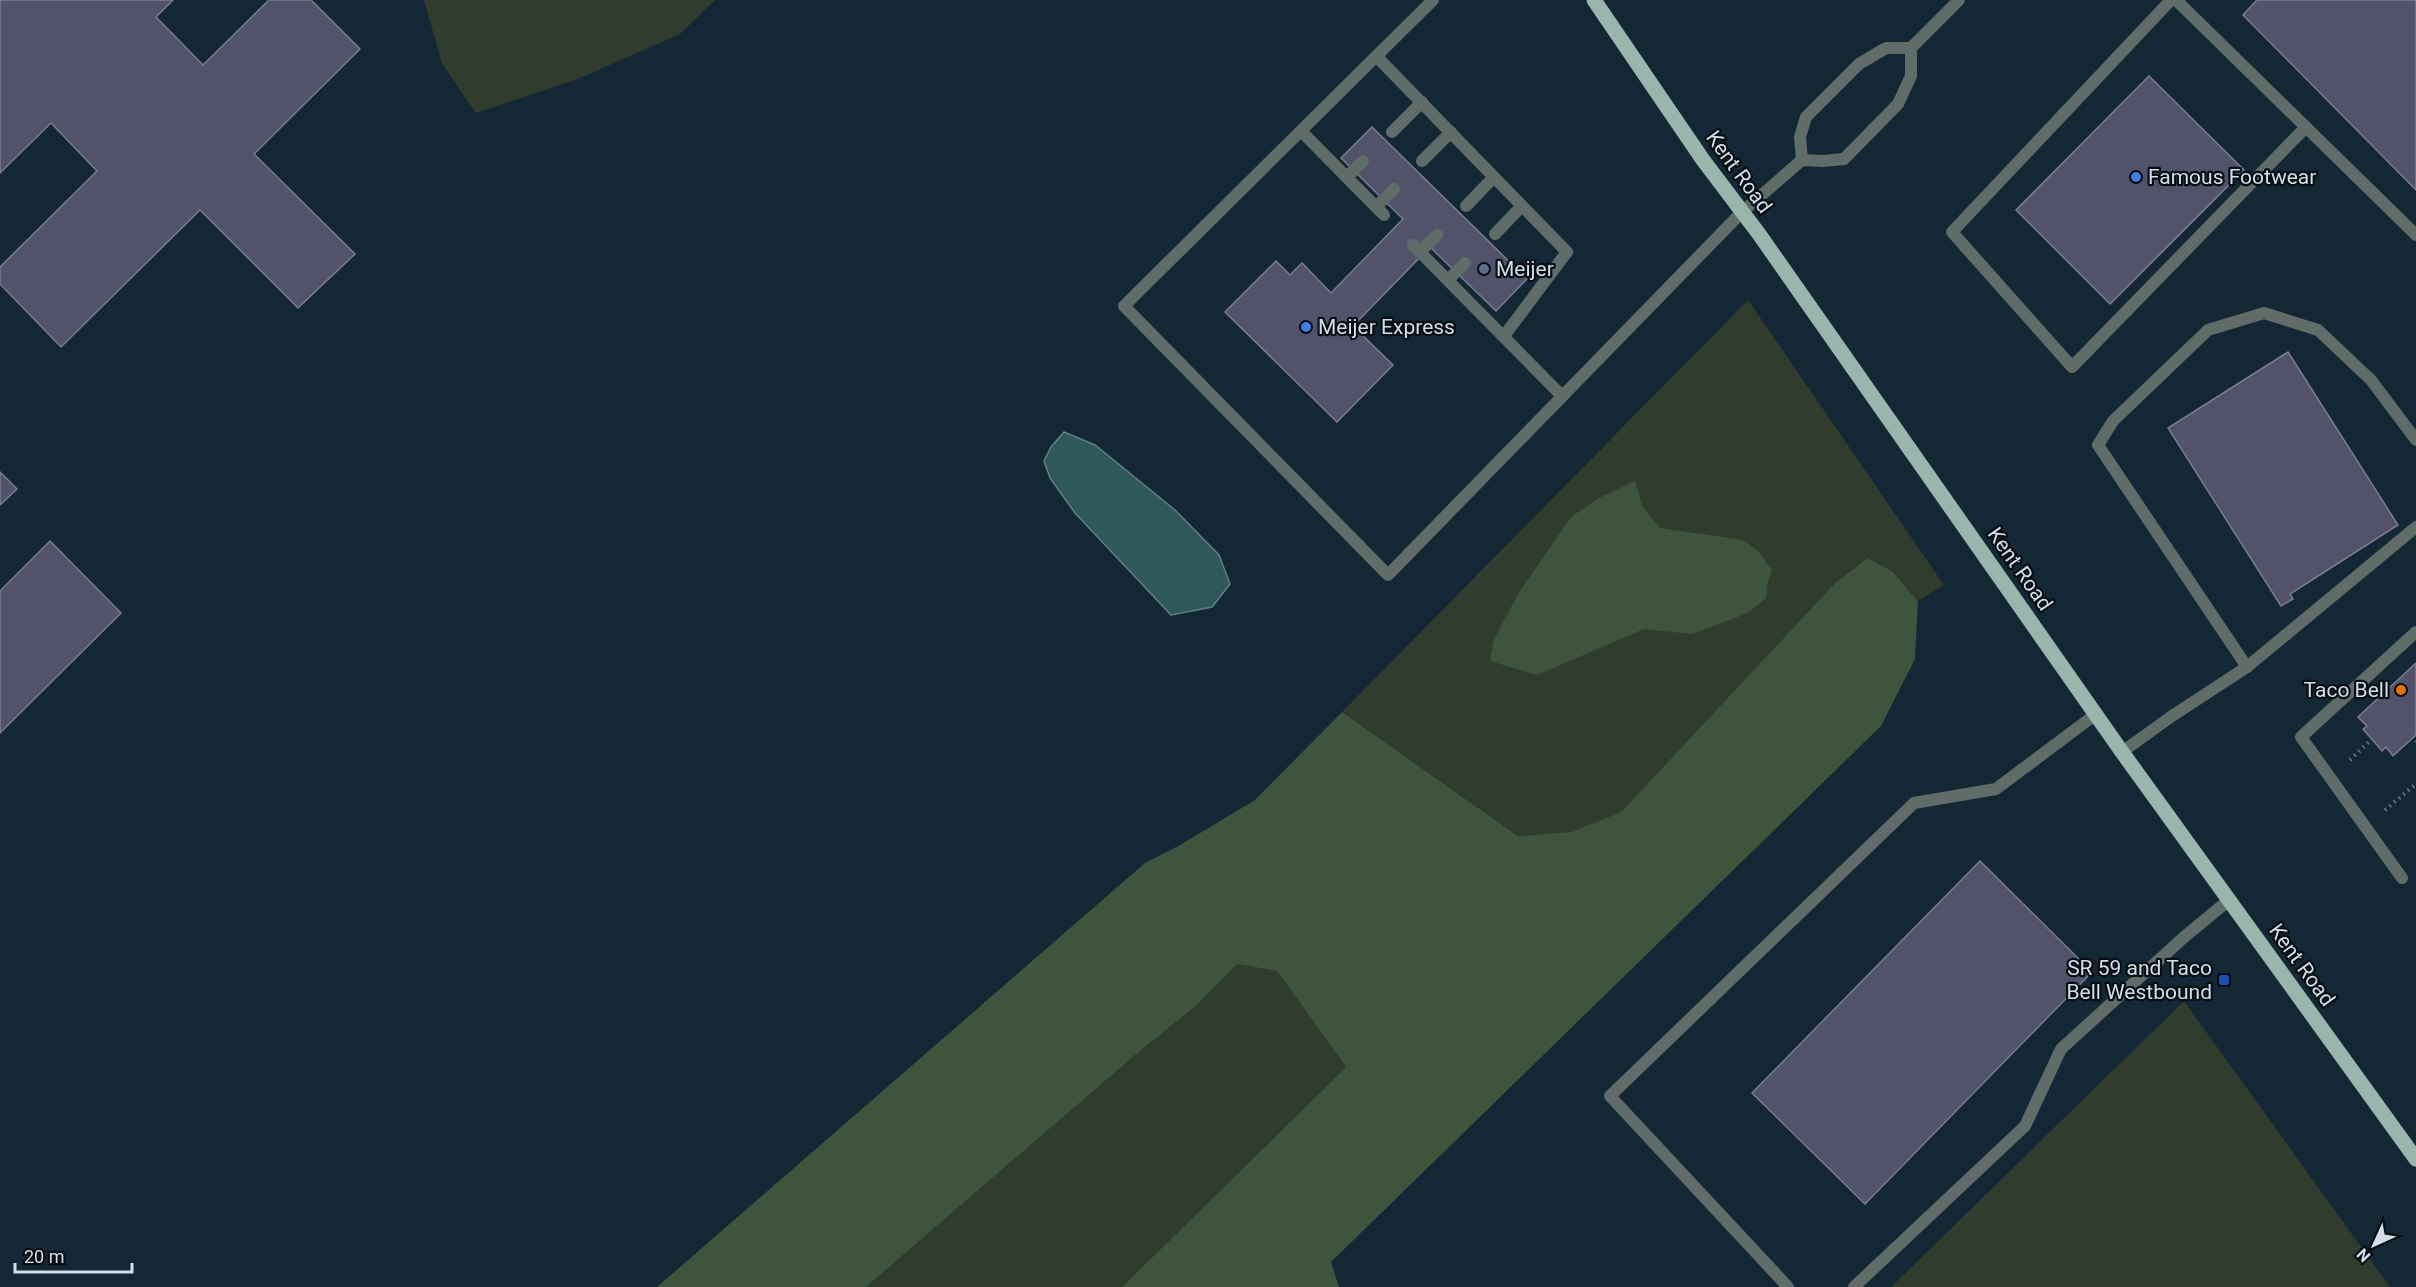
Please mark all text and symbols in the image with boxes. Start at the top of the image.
street label: Kent Road [1701,126,1777,218]
place label: Famous Footwear [2148,165,2316,189]
marker: Famous Footwear [2129,170,2143,184]
place label: Meijer [1496,257,1554,281]
marker: Meijer [1477,262,1491,276]
place label: Meijer Express [1318,315,1455,339]
marker: Meijer Express [1299,320,1313,334]
street label: Kent Road [1983,523,2057,615]
place label: Taco Bell [2304,678,2389,702]
marker: Taco Bell [2394,683,2408,697]
street label: Kent Road [2264,919,2340,1011]
place label: SR 59 and Taco Bell Westbound [2066,956,2212,1004]
marker: SR 59 and Taco Bell Westbound [2217,973,2231,987]
north arrow [2344,1215,2404,1275]
scale bar [15,1236,132,1274]
text: N [2353,1245,2374,1266]
text: 20 m [24,1246,64,1267]

